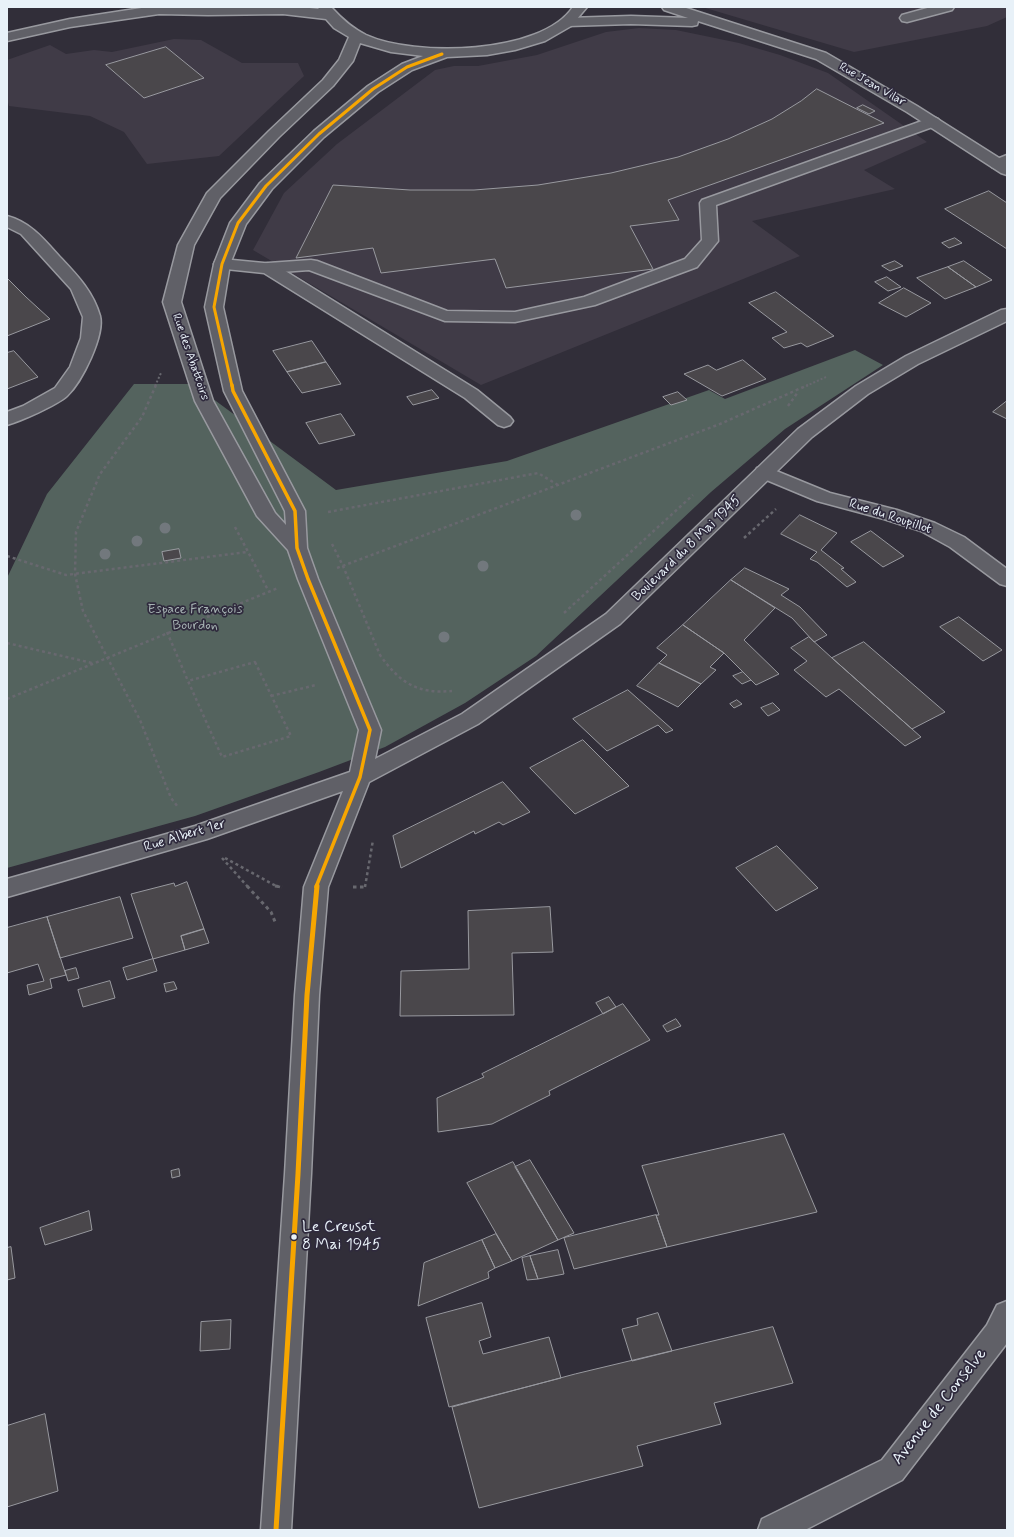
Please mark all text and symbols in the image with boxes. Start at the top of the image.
street label: Rue Jean Vilar [836,60,908,110]
street label: Rue des Abattoirs [168,312,212,402]
street label: Boulevard du 8 Mai 1945 [629,492,745,606]
street label: Rue du Roupillot [847,496,933,538]
park label: Espace François Bourdon [147,602,243,634]
street label: Rue Albert 1er [142,816,228,856]
place label: Le Creusot 8 Mai 1945 [302,1218,381,1256]
marker: Le Creusot 8 Mai 1945 [289,1232,299,1242]
street label: Avenue de Conselve [888,1345,992,1469]

